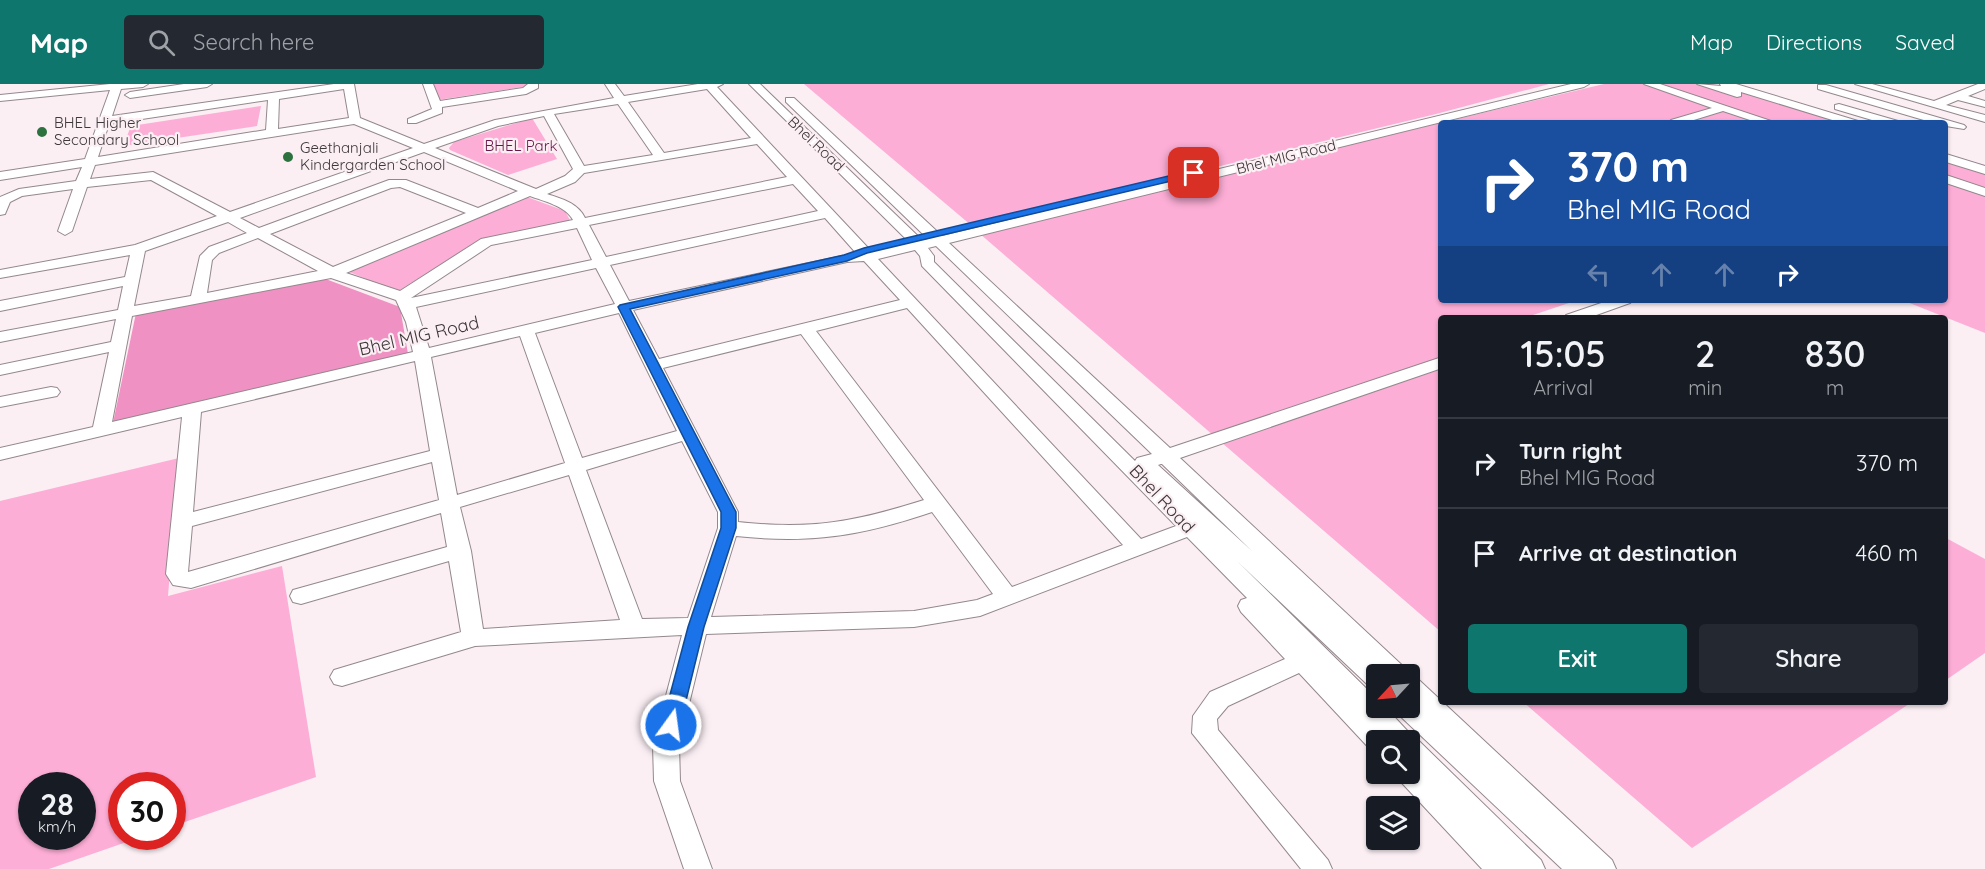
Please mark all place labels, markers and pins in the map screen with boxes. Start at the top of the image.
place label: BHEL Higher Secondary School [54,113,179,149]
marker: BHEL Higher Secondary School [35,125,49,139]
place label: Geethanjali Kindergarden School [300,138,446,174]
pin [1168,147,1219,198]
marker: Geethanjali Kindergarden School [281,150,295,164]

